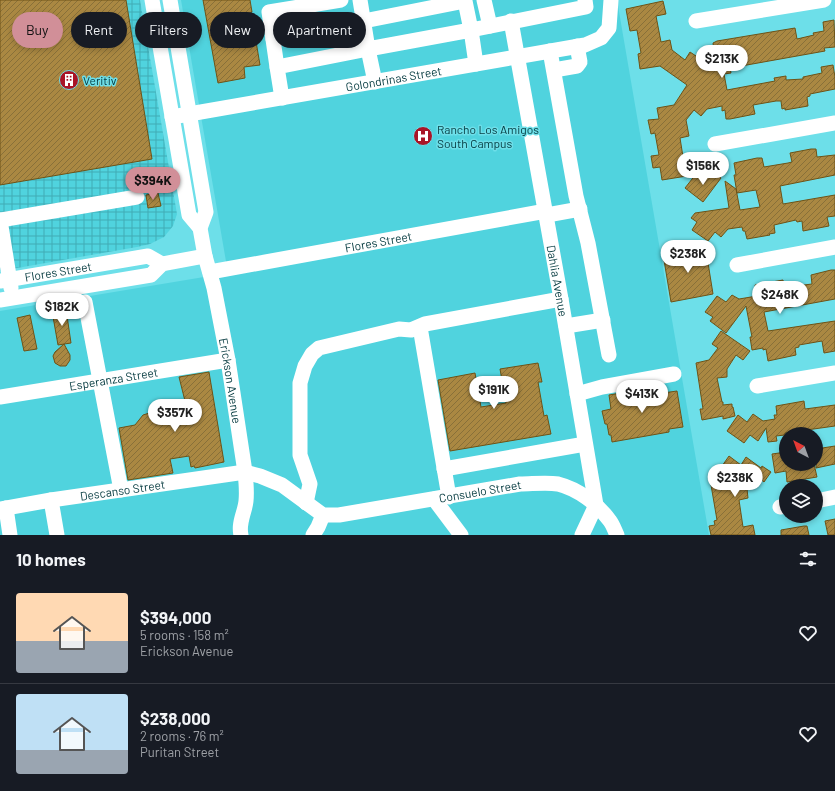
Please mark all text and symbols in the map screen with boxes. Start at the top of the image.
chip: Buy [12,12,63,48]
chip: Rent [71,12,127,48]
chip: Filters [135,12,202,48]
chip: New [210,12,265,48]
chip: Apartment [273,12,366,48]
pin: $213K [694,45,750,79]
text: $213K [705,50,739,66]
street label: Golondrinas Street [345,63,443,94]
building icon: Veritiv [58,69,80,91]
place label: Veritiv [83,73,117,87]
place label: Rancho Los Amigos South Campus [437,122,539,150]
hospital icon: Rancho Los Amigos South Campus [412,125,434,147]
pin: $156K [675,152,731,186]
text: $156K [686,157,720,173]
pin: $394K [125,167,181,201]
text: $394K [134,172,172,188]
street label: Flores Street [344,229,413,254]
pin: $238K [660,240,716,274]
street label: Dahlia Avenue [544,244,571,318]
text: $238K [670,245,706,261]
street label: Flores Street [24,259,93,284]
pin: $248K [752,281,808,315]
text: $248K [761,286,799,302]
pin: $182K [34,293,90,327]
text: $182K [45,298,79,314]
street label: Erickson Avenue [217,337,245,424]
street label: Esperanza Street [68,364,159,393]
pin: $191K [466,376,522,410]
pin: $413K [614,380,670,414]
text: $191K [478,381,510,397]
text: $413K [625,385,659,401]
pin: $357K [147,399,203,433]
text: $357K [157,404,193,420]
north arrow [779,427,823,471]
map controls [779,427,823,523]
pin: $238K [707,464,763,498]
text: $238K [717,469,753,485]
street label: Descanso Street [79,477,166,503]
street label: Consuelo Street [438,477,522,505]
button: layers [779,479,823,523]
icon: filters [797,548,819,570]
text: 10 homes [16,549,86,569]
text: $394,000 [140,607,211,627]
icon: home [48,609,96,657]
icon: heart [797,622,819,644]
text: 5 rooms · 158 m² [140,627,229,643]
text: Erickson Avenue [140,643,233,659]
text: $238,000 [140,708,211,728]
icon: home [48,710,96,758]
icon: heart [797,723,819,745]
text: 2 rooms · 76 m² [140,728,224,744]
text: Puritan Street [140,744,219,760]

